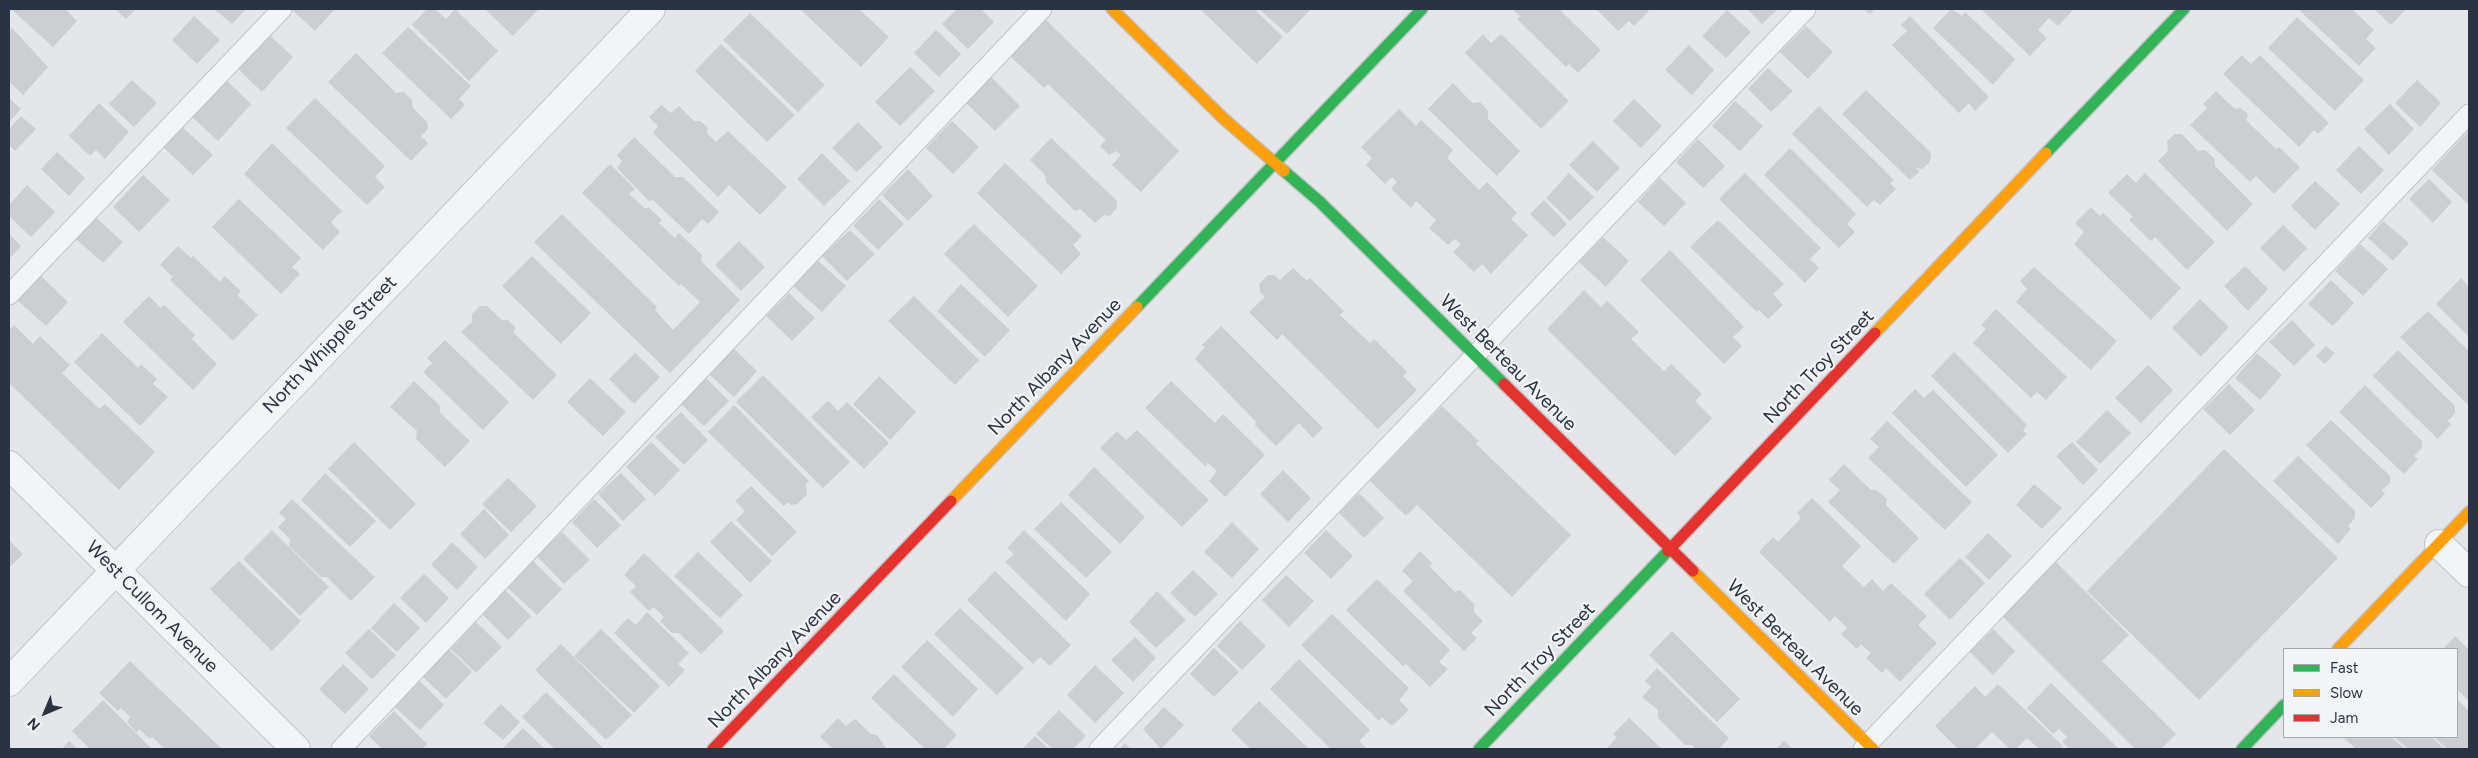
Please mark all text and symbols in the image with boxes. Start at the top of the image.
street label: North Whipple Street [258,271,402,419]
street label: West Berteau Avenue [1435,290,1581,436]
street label: North Albany Avenue [984,294,1126,440]
street label: North Troy Street [1759,305,1879,429]
street label: West Cullom Avenue [81,536,223,678]
street label: West Berteau Avenue [1722,575,1868,721]
street label: North Albany Avenue [704,587,846,733]
street label: North Troy Street [1480,598,1600,722]
legend [2283,648,2458,738]
text: Fast [2330,659,2358,677]
text: Slow [2330,684,2363,702]
north arrow [20,688,70,738]
text: Jam [2330,709,2358,727]
text: N [24,714,44,734]

